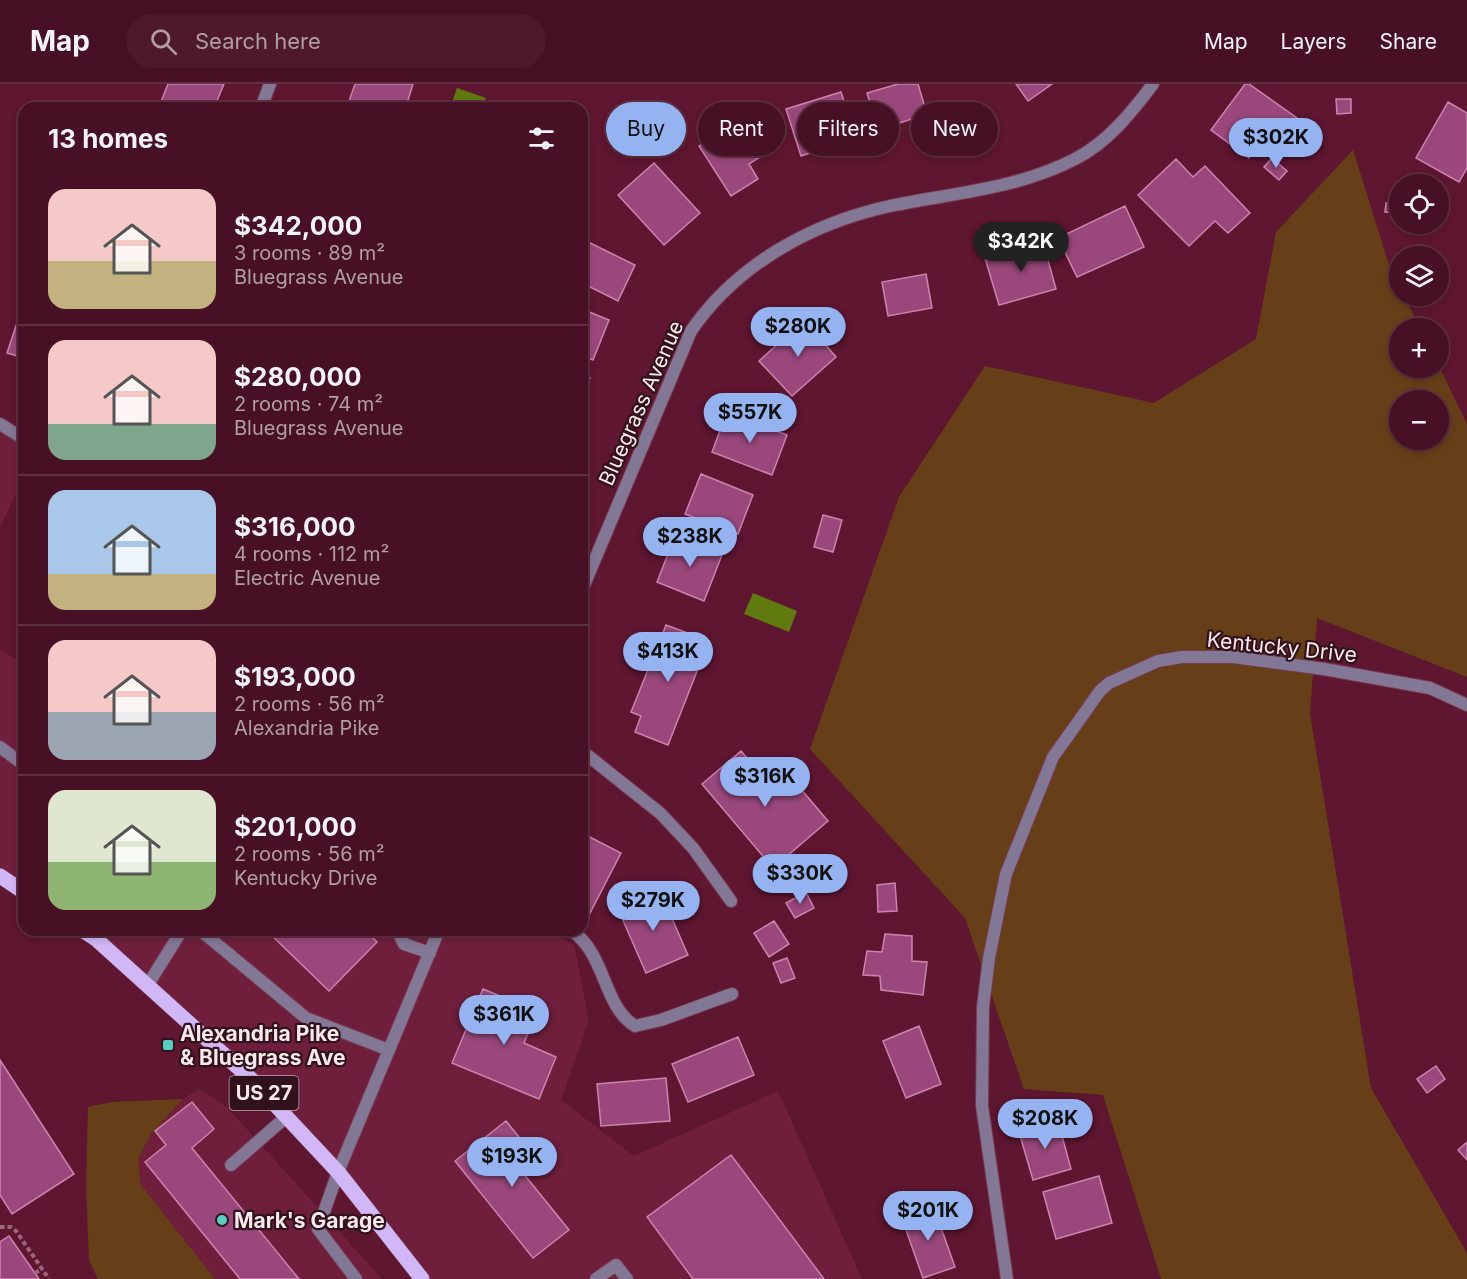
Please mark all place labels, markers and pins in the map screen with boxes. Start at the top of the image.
pin: $302K [1234,118,1318,169]
pin: $342K [979,222,1063,273]
pin: $280K [756,307,840,358]
pin: $557K [708,393,792,444]
pin: $238K [648,517,732,568]
pin: $413K [626,632,710,683]
pin: $316K [723,757,807,808]
pin: $330K [758,854,842,905]
pin: $279K [611,881,695,932]
pin: $361K [462,995,546,1046]
place label: Alexandria Pike & Bluegrass Ave [180,1021,345,1070]
marker: Alexandria Pike & Bluegrass Ave [161,1038,175,1052]
pin: $208K [1003,1099,1087,1150]
pin: $193K [470,1137,554,1188]
pin: $201K [886,1191,970,1242]
place label: Mark's Garage [234,1208,385,1233]
marker: Mark's Garage [215,1213,229,1227]

